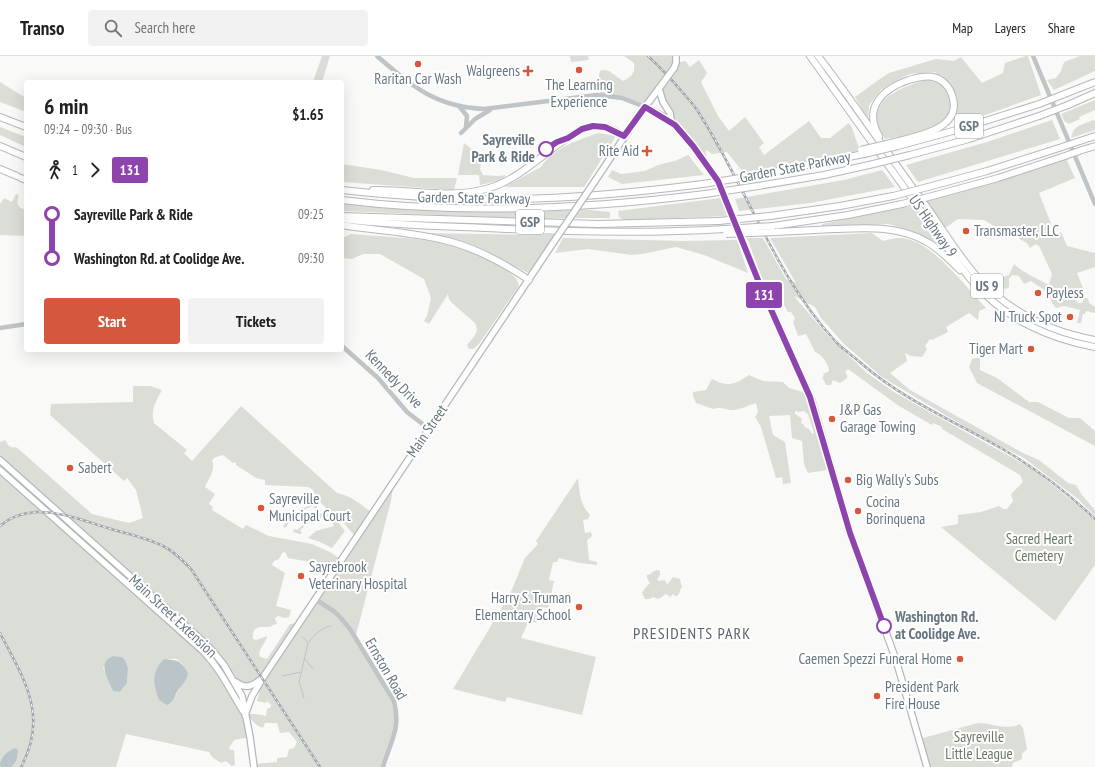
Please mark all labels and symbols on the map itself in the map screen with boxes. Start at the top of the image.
marker: Raritan Car Wash [413,59,423,69]
place label: Walgreens [466,61,520,80]
marker: The Learning Experience [574,65,584,75]
marker: Walgreens [523,66,533,76]
place label: Raritan Car Wash [374,69,462,88]
place label: The Learning Experience [545,75,613,111]
road number: GSP [955,114,983,138]
place label: Sayreville Park & Ride [472,130,535,166]
marker: Sayreville Park & Ride [538,141,554,157]
place label: Rite Aid [599,141,639,160]
marker: Rite Aid [642,146,652,156]
street label: Garden State Parkway [738,146,852,187]
street label: Garden State Parkway [418,187,531,208]
street label: US Highway 9 [905,191,962,261]
road number: GSP [516,210,544,234]
place label: Transmaster, LLC [974,221,1059,240]
marker: Transmaster, LLC [961,226,971,236]
road number: US 9 [971,274,1003,298]
line badge: 131 [741,282,787,308]
place label: Payless [1046,283,1084,302]
marker: Payless [1033,288,1043,298]
place label: NJ Truck Spot [994,307,1062,326]
marker: NJ Truck Spot [1065,312,1075,322]
place label: Tiger Mart [969,339,1023,358]
marker: Tiger Mart [1026,344,1036,354]
street label: Kennedy Drive [362,345,427,412]
place label: J&P Gas Garage Towing [839,400,916,436]
street label: Main Street [402,401,451,461]
marker: J&P Gas Garage Towing [827,414,837,424]
place label: Sabert [78,458,112,477]
marker: Sabert [65,463,75,473]
place label: Big Wally's Subs [856,470,939,489]
marker: Big Wally's Subs [843,475,853,485]
place label: Sayreville Municipal Court [269,489,351,525]
place label: Cocina Borinquena [866,492,925,528]
marker: Sayreville Municipal Court [256,503,266,513]
marker: Cocina Borinquena [853,506,863,516]
park label: Sacred Heart Cemetery [1006,529,1072,565]
place label: Sayrebrook Veterinary Hospital [308,557,408,593]
street label: Main Street Extension [125,570,221,661]
marker: Sayrebrook Veterinary Hospital [296,571,306,581]
place label: Harry S. Truman Elementary School [475,588,572,624]
marker: Harry S. Truman Elementary School [574,602,584,612]
place label: Washington Rd. at Coolidge Ave. [894,607,980,643]
marker: Washington Rd. at Coolidge Ave. [876,618,892,634]
district label: PRESIDENTS PARK [633,623,751,643]
street label: Ernston Road [361,635,412,703]
place label: Caemen Spezzi Funeral Home [798,649,952,668]
marker: Caemen Spezzi Funeral Home [955,654,965,664]
place label: President Park Fire House [885,677,959,713]
marker: President Park Fire House [872,691,882,701]
park label: Sayreville Little League [945,727,1013,763]

